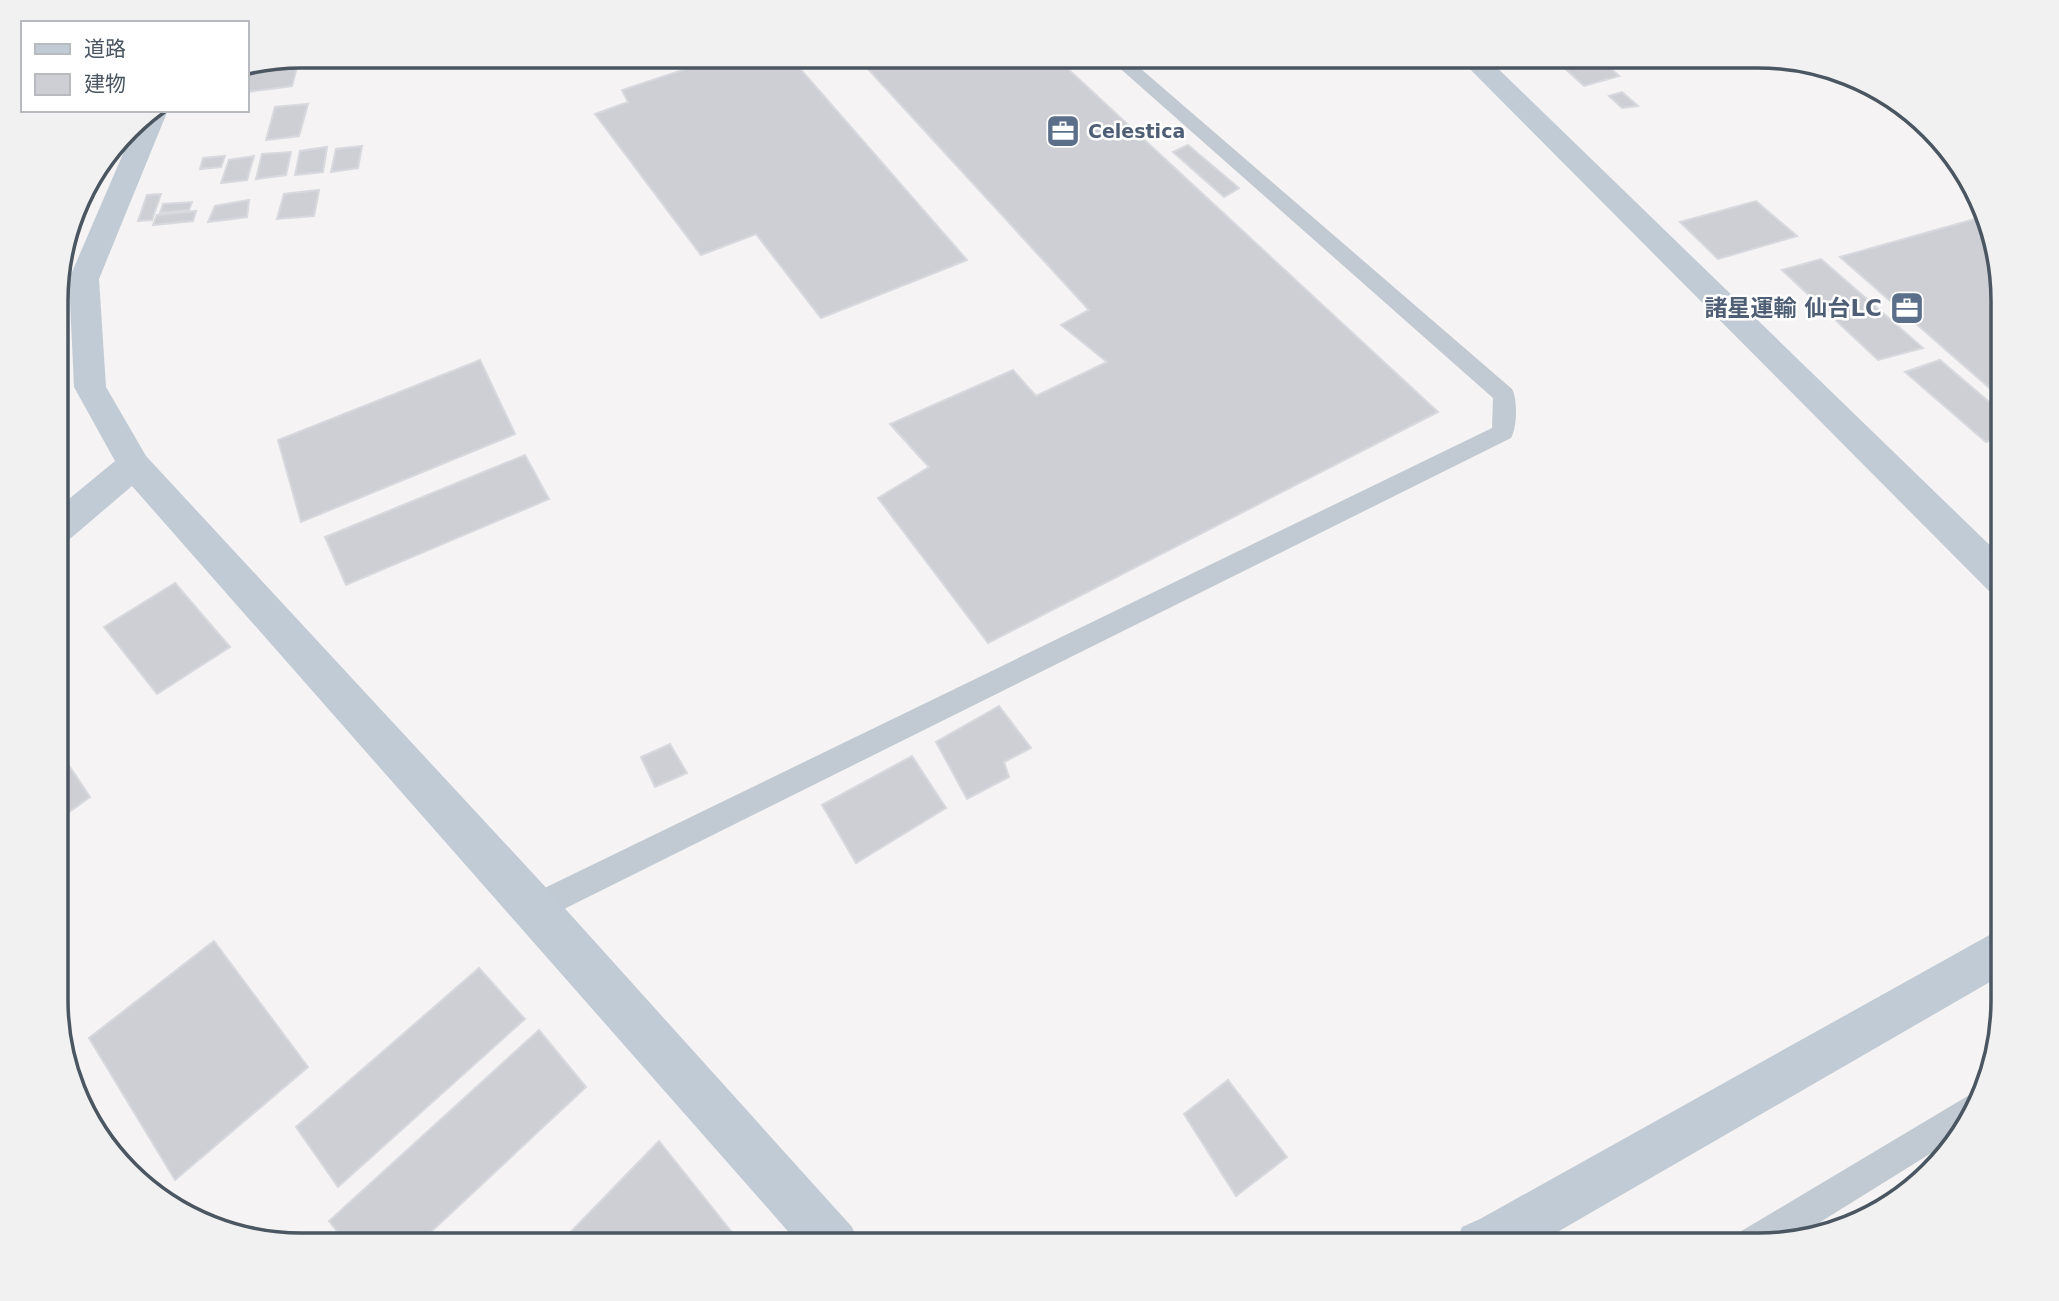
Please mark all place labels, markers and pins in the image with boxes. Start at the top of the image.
office icon: Celestica [1044,112,1082,150]
place label: Celestica [1088,120,1185,142]
office icon: 諸星運輸 仙台LC [1888,289,1926,327]
place label: 諸星運輸 仙台LC [1704,295,1882,321]

